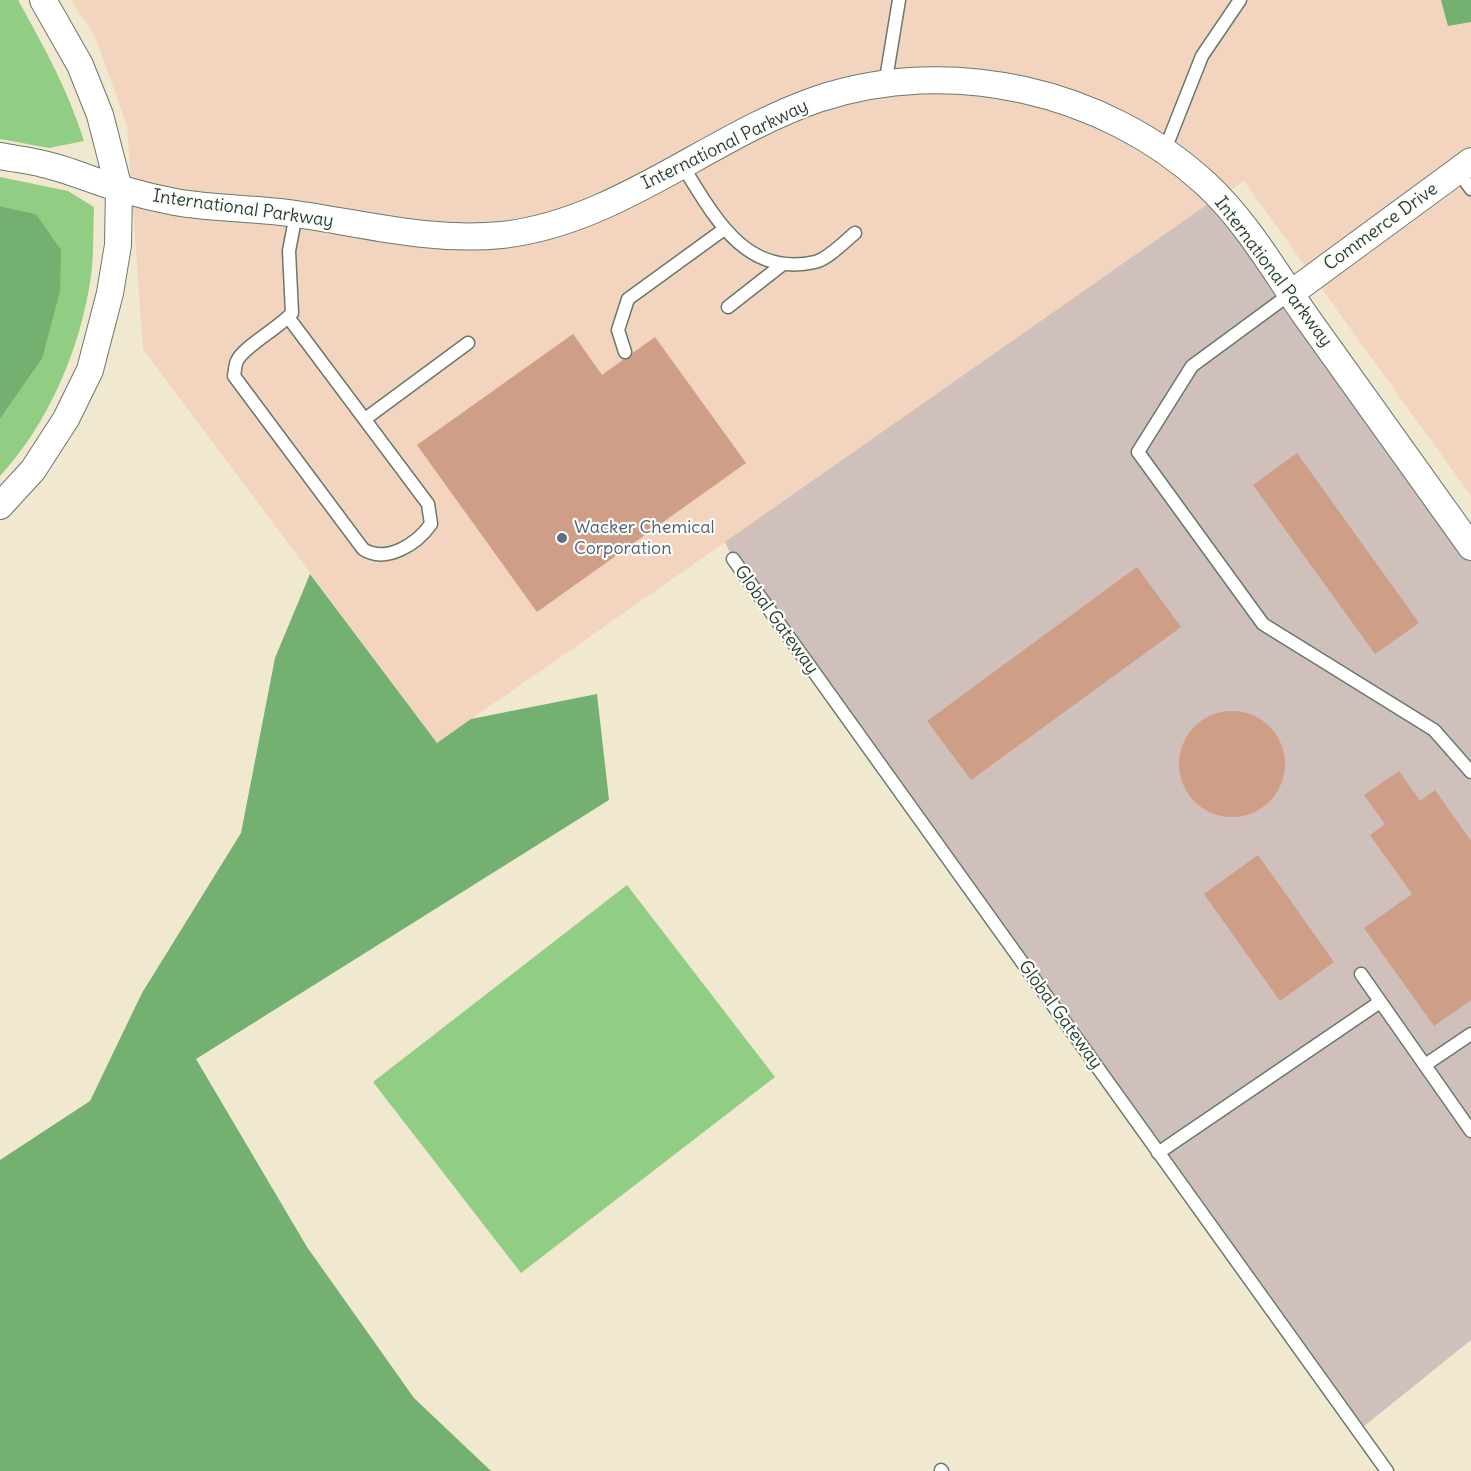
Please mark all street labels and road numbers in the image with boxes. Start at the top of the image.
street label: International Parkway [638,95,812,195]
street label: Commerce Drive [1320,178,1442,276]
street label: International Parkway [151,186,335,232]
street label: International Parkway [1209,193,1337,351]
street label: Global Gateway [729,561,823,679]
street label: Global Gateway [1013,956,1107,1074]

